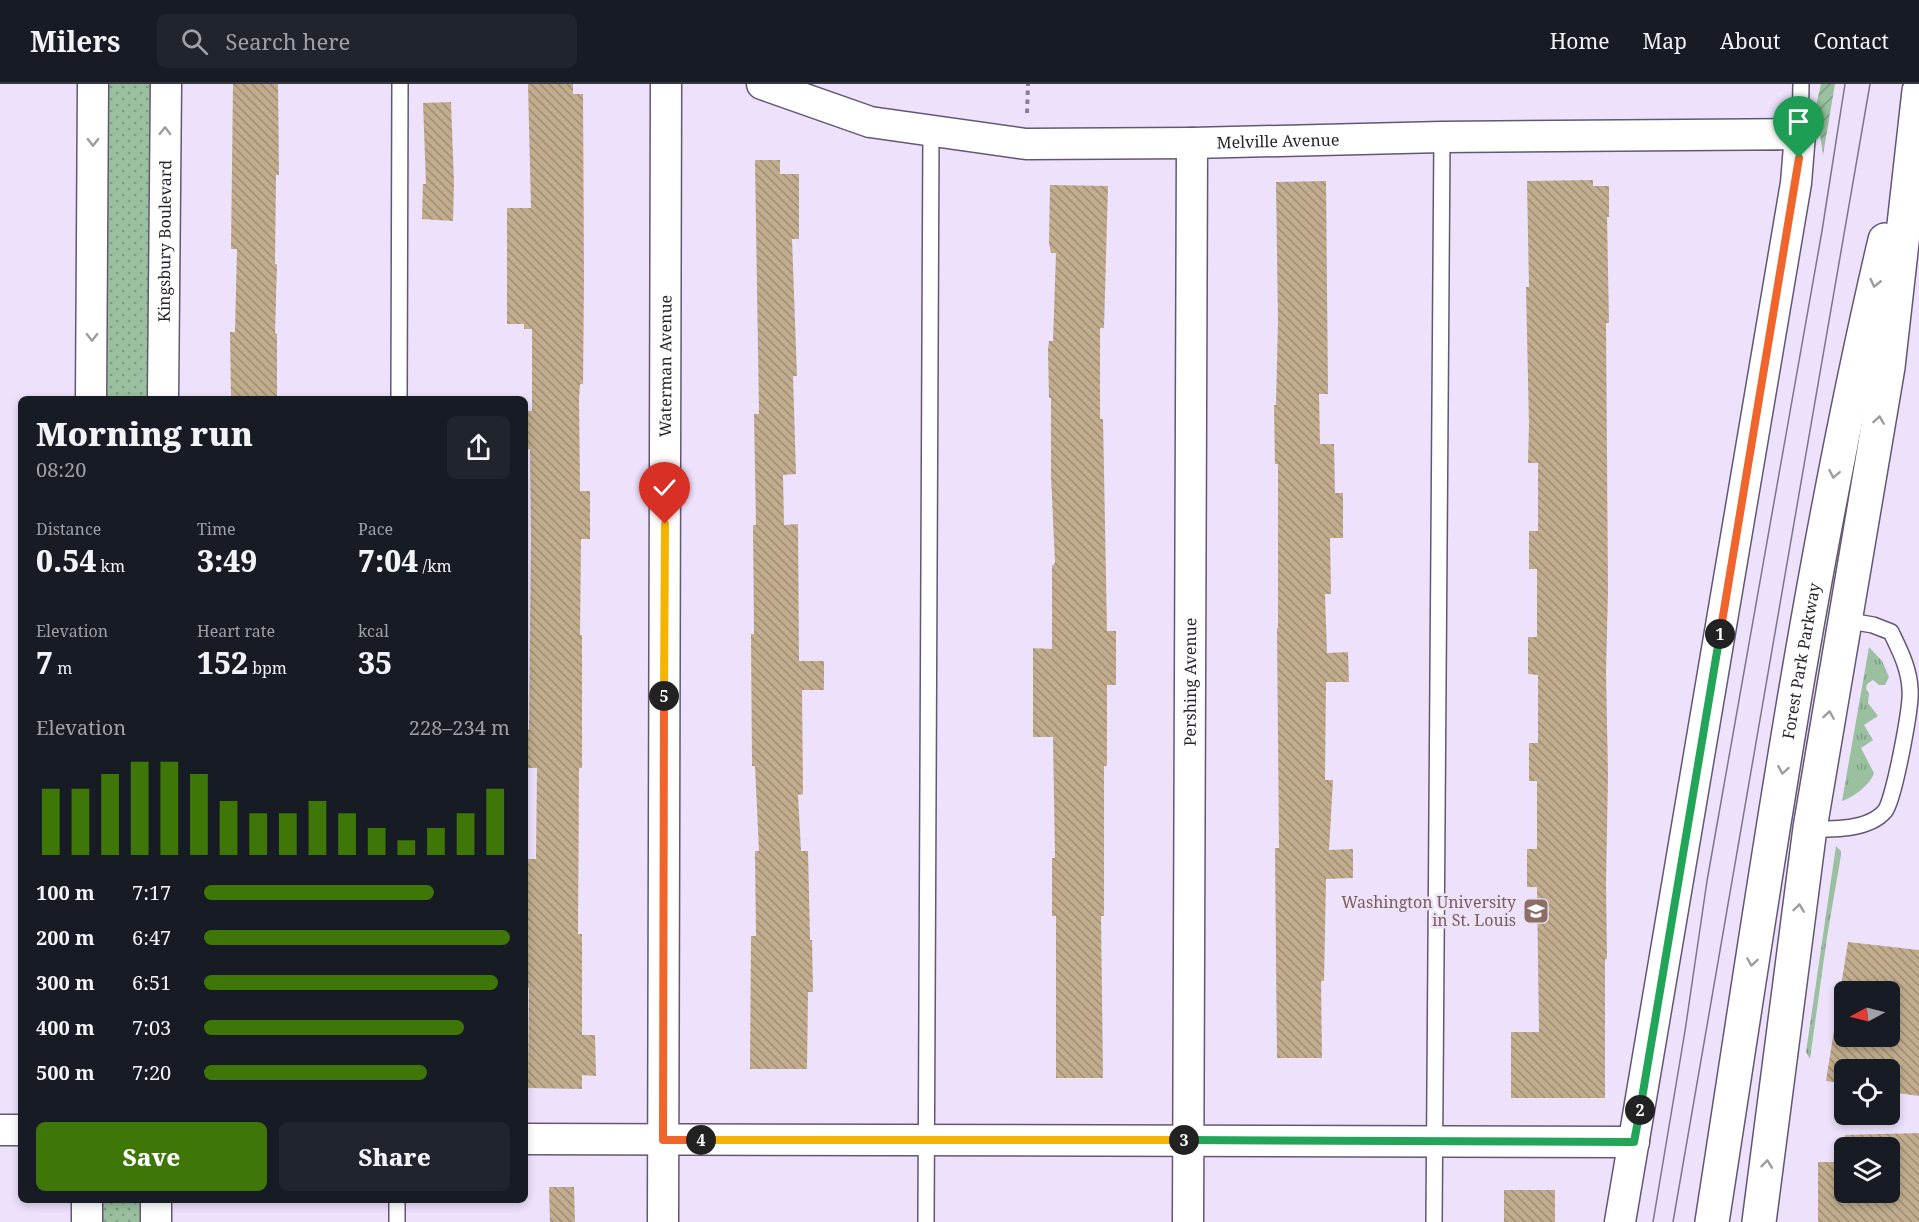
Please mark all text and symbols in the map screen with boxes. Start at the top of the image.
search box [157,14,577,68]
text: Milers [30,22,121,60]
icon: search [178,25,211,58]
text: Search here [226,26,350,56]
text: Home [1550,27,1610,55]
text: Map [1643,27,1687,55]
text: About [1720,27,1781,55]
text: Contact [1814,27,1889,55]
pin [1773,96,1824,158]
icon: arrive [1782,105,1815,138]
one-way arrow [159,126,171,135]
street label: Melville Avenue [1216,128,1340,153]
one-way arrow [87,138,99,147]
street label: Kingsbury Boulevard [153,160,176,322]
one-way arrow [1869,278,1882,288]
street label: Waterman Avenue [654,295,676,437]
one-way arrow [86,333,98,342]
text: Morning run [36,411,253,456]
one-way arrow [1872,415,1885,425]
button: share [447,416,510,479]
text: 08:20 [36,456,86,483]
pin [639,462,690,524]
one-way arrow [1828,469,1841,479]
icon: check [648,471,681,504]
text: Distance [36,518,101,540]
text: Time [197,518,236,540]
text: Pace [358,518,393,540]
text: 0.54 [36,540,96,581]
text: 3:49 [197,540,257,581]
text: 7:04 [358,540,418,581]
text: km [96,555,125,577]
text: /km [418,555,452,577]
street label: Forest Park Parkway [1777,580,1826,741]
street label: Pershing Avenue [1179,618,1201,746]
pin: 1 [1705,619,1735,649]
text: Elevation [36,620,108,642]
text: Heart rate [197,620,275,642]
text: kcal [358,620,389,642]
text: 1 [1715,623,1725,645]
text: 7 [36,642,53,683]
text: 152 [197,642,248,683]
text: 35 [358,642,392,683]
text: m [53,657,72,679]
text: bpm [248,657,287,679]
pin: 5 [649,681,679,711]
text: 5 [659,685,669,707]
one-way arrow [1823,711,1835,720]
text: Elevation [36,714,126,741]
text: 228–234 m [409,714,510,741]
one-way arrow [1777,764,1790,774]
text: 100 m [36,879,95,906]
text: 7:17 [132,879,171,906]
place label: Washington University in St. Louis [1341,891,1517,931]
school or university icon: Washington University in St. Louis [1521,896,1551,926]
one-way arrow [1793,903,1805,913]
text: 200 m [36,924,95,951]
text: 6:47 [132,924,171,951]
one-way arrow [1746,957,1759,967]
text: 300 m [36,969,95,996]
text: 6:51 [132,969,171,996]
north arrow [1834,981,1900,1047]
map controls [1834,981,1900,1203]
text: 400 m [36,1014,95,1041]
text: 7:03 [132,1014,171,1041]
text: 500 m [36,1059,95,1086]
text: 7:20 [132,1059,171,1086]
button: locate [1834,1059,1900,1125]
pin: 2 [1625,1095,1655,1125]
text: 2 [1635,1099,1645,1121]
button: Save [36,1122,267,1191]
button: Share [279,1122,510,1191]
pin: 4 [686,1125,716,1155]
pin: 3 [1169,1125,1199,1155]
text: 4 [696,1129,706,1151]
text: 3 [1179,1129,1189,1151]
button: layers [1834,1137,1900,1203]
one-way arrow [1760,1159,1772,1169]

